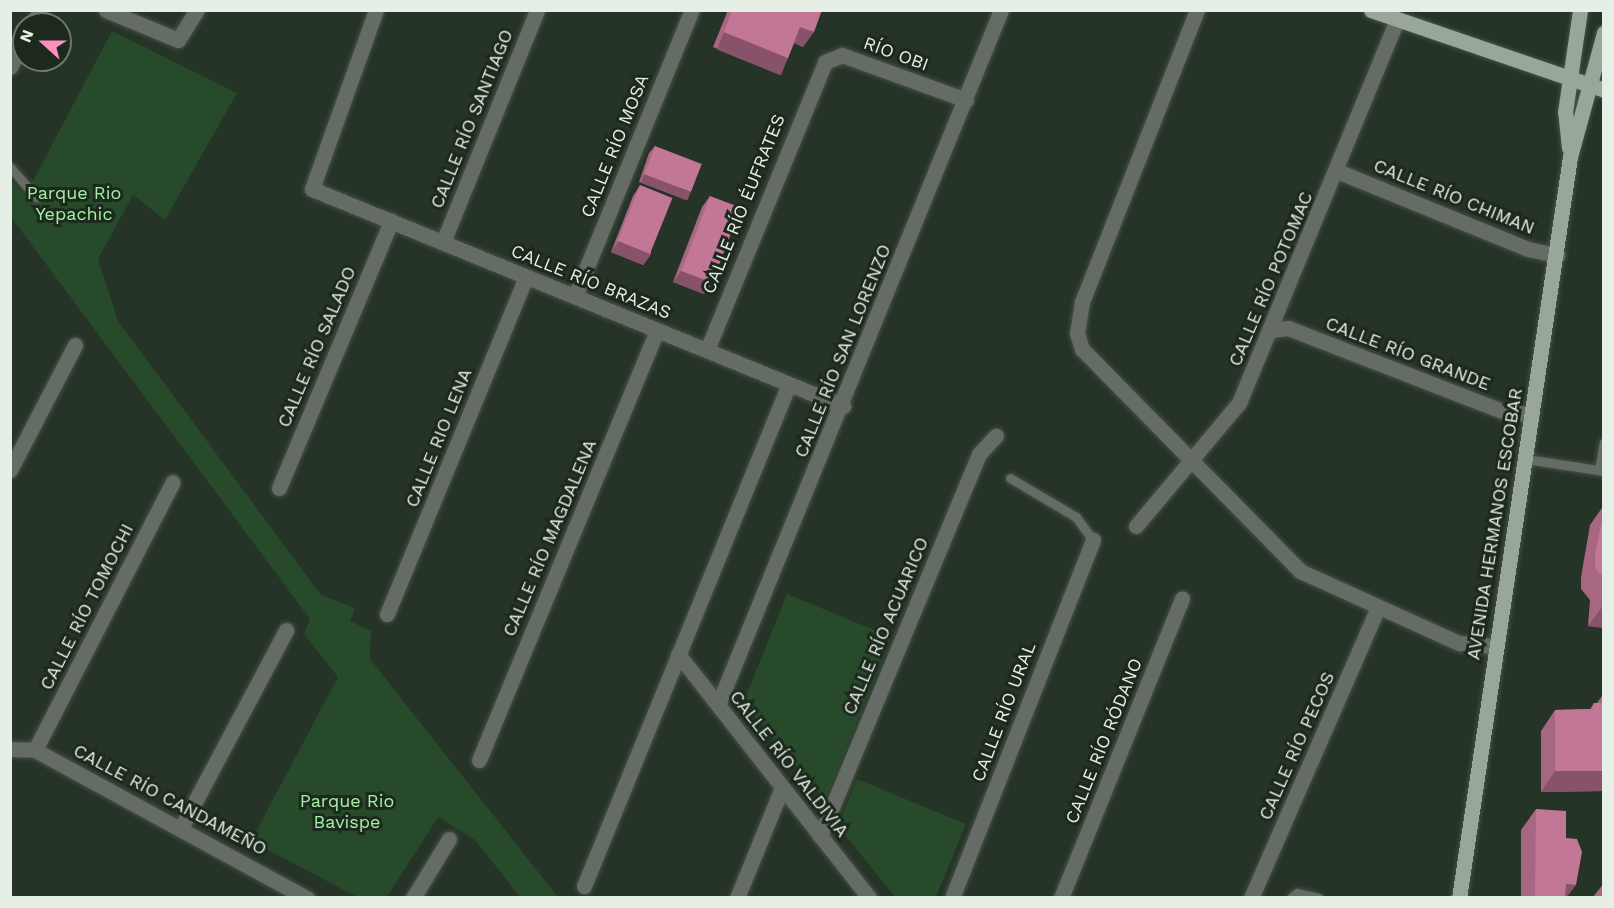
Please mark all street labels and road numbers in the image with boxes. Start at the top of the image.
street label: CALLE RÍO SANTIAGO [426,26,518,212]
street label: RÍO OBI [861,32,931,76]
street label: CALLE RÍO MOSA [576,71,654,221]
street label: CALLE RÍO ÉUFRATES [698,111,790,297]
street label: CALLE RÍO CHIMAN [1370,155,1538,239]
street label: CALLE RÍO POTOMAC [1224,188,1318,370]
street label: CALLE RÍO BRAZAS [508,240,674,324]
street label: CALLE RÍO SAN LORENZO [790,241,896,461]
street label: CALLE RÍO SALADO [273,263,361,431]
street label: CALLE RÍO GRANDE [1323,313,1493,395]
street label: CALLE RIO LENA [401,366,477,510]
street label: AVENIDA HERMANOS ESCOBAR [1463,386,1527,662]
street label: CALLE RÍO MAGDALENA [499,436,601,640]
street label: CALLE RÍO TOMOCHI [36,520,138,694]
street label: CALLE RÍO ACUARICO [839,534,933,718]
street label: CALLE RÍO URAL [967,639,1041,785]
street label: CALLE RÍO RÓDANO [1061,655,1147,827]
street label: CALLE RÍO PECOS [1255,669,1339,823]
street label: CALLE RÍO VALDIVIA [725,686,853,842]
street label: CALLE RÍO CANDAMEÑO [70,740,270,860]

